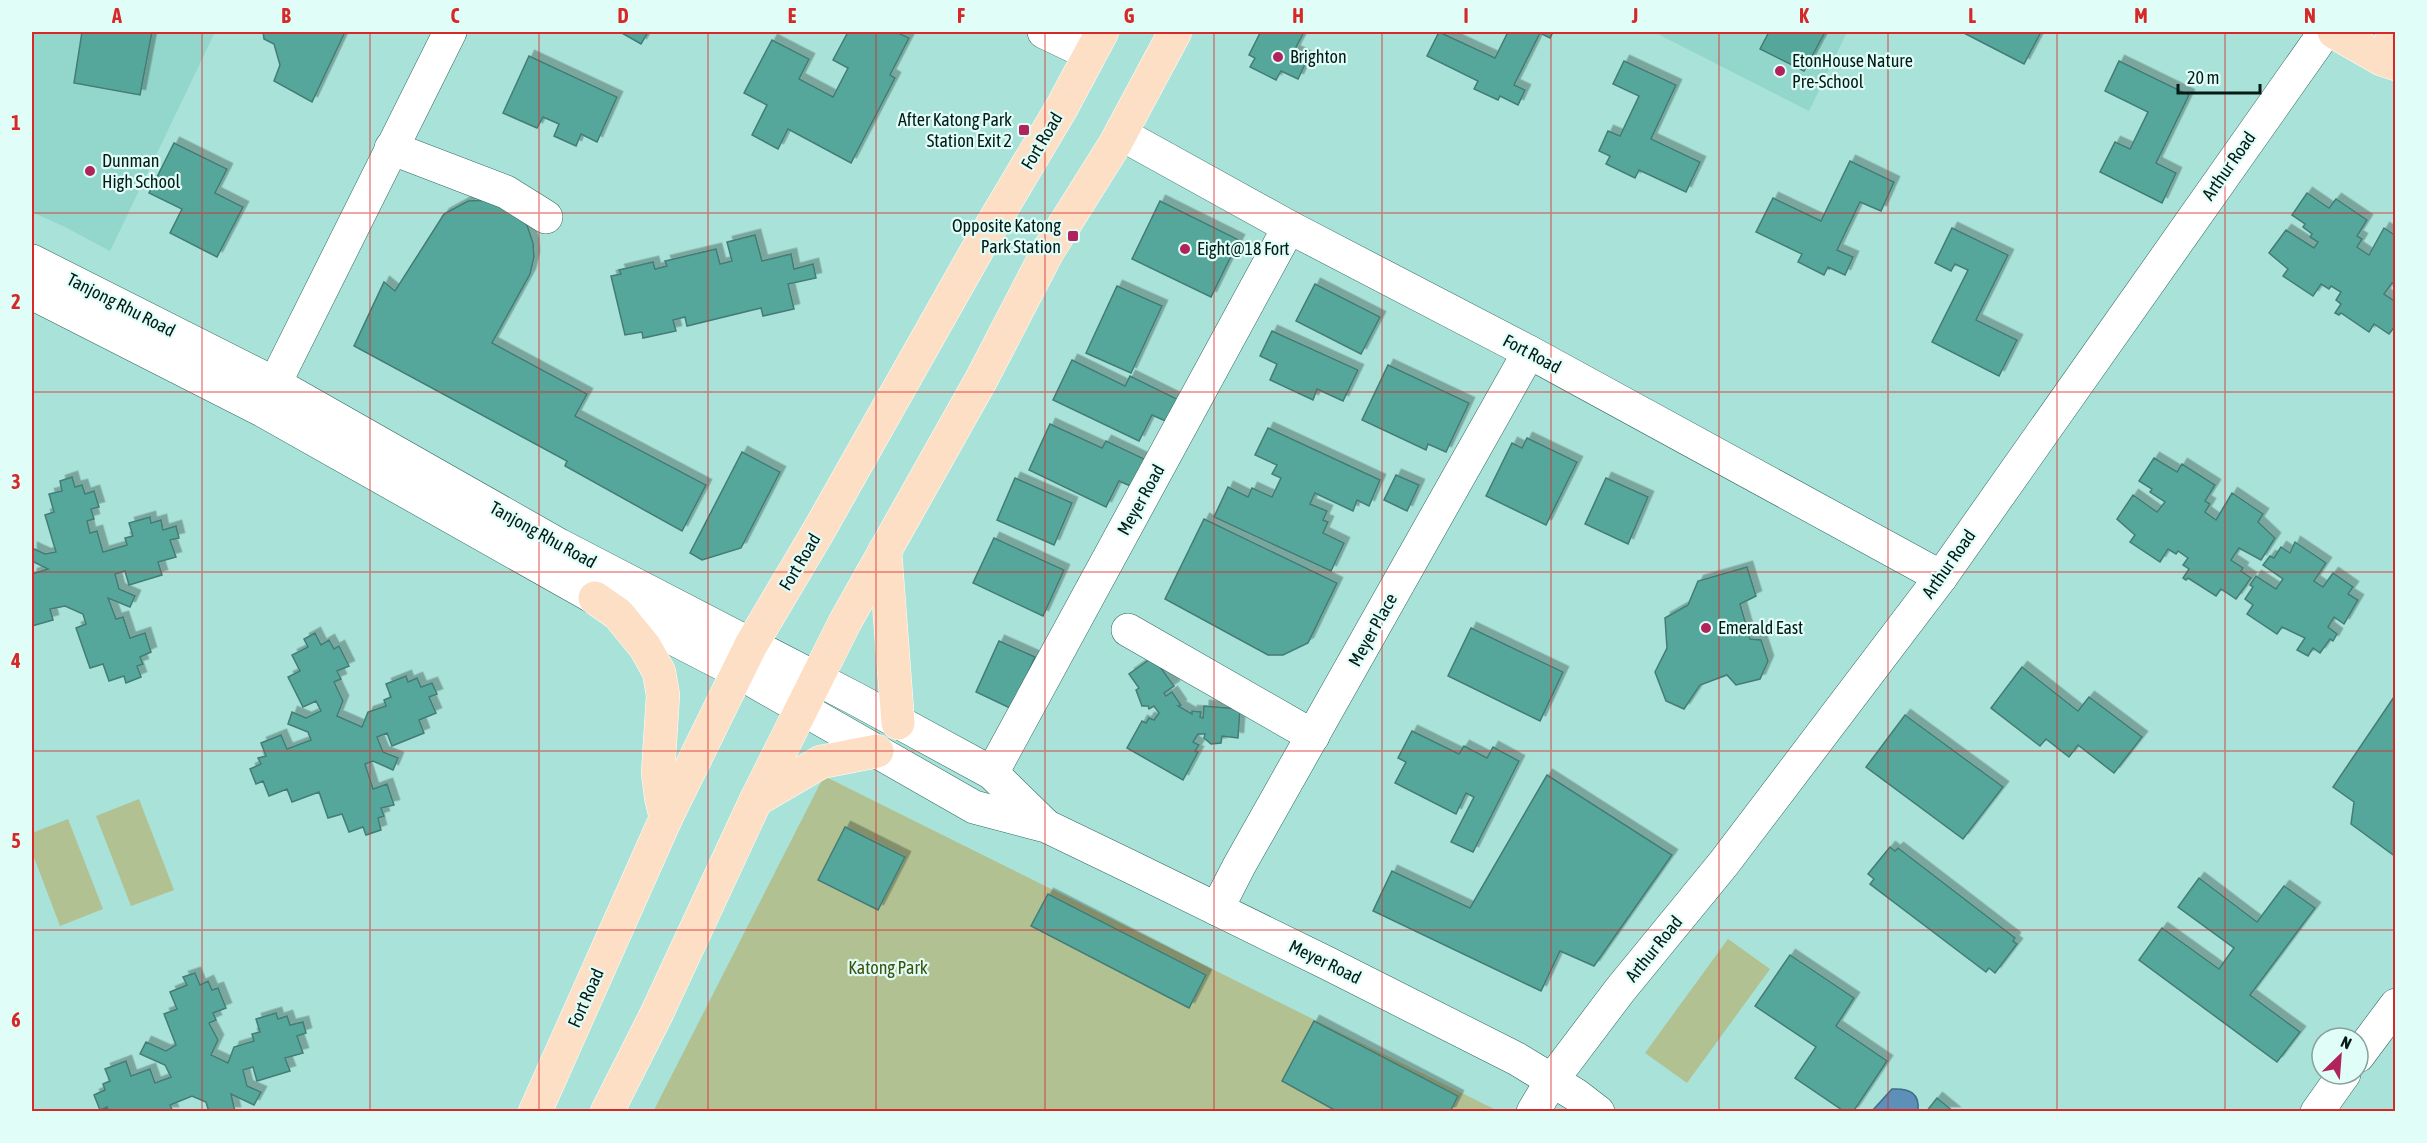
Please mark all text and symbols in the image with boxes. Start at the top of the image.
text: A [111,4,122,27]
text: B [281,4,291,27]
text: C [451,4,460,27]
text: D [617,4,629,27]
text: E [788,4,797,27]
text: F [957,4,965,27]
text: G [1124,4,1135,27]
text: H [1292,4,1304,27]
text: I [1463,4,1469,27]
text: J [1631,4,1638,27]
text: K [1799,4,1809,27]
text: L [1968,4,1976,27]
text: M [2134,4,2148,27]
text: N [2304,4,2316,27]
place label: Brighton [1290,46,1347,67]
marker: Brighton [1271,50,1285,64]
place label: EtonHouse Nature Pre-School [1792,50,1913,92]
scale bar [2178,57,2260,95]
marker: EtonHouse Nature Pre-School [1773,64,1787,78]
text: 20 m [2187,67,2219,88]
place label: After Katong Park Station Exit 2 [898,109,1012,151]
street label: Fort Road [1016,109,1067,173]
text: 1 [11,111,21,134]
marker: After Katong Park Station Exit 2 [1017,123,1031,137]
street label: Arthur Road [2197,127,2260,204]
place label: Dunman High School [102,150,180,192]
marker: Dunman High School [83,164,97,178]
place label: Opposite Katong Park Station [952,215,1061,257]
marker: Opposite Katong Park Station [1066,229,1080,243]
place label: Eight@18 Fort [1197,238,1290,259]
marker: Eight@18 Fort [1178,242,1192,256]
street label: Tanjong Rhu Road [64,268,179,341]
text: 2 [11,290,21,313]
street label: Fort Road [1500,330,1565,378]
street label: Meyer Road [1113,461,1169,539]
text: 3 [11,470,21,493]
street label: Tanjong Rhu Road [486,497,600,572]
street label: Arthur Road [1917,525,1980,602]
street label: Fort Road [774,530,825,594]
street label: Meyer Place [1344,590,1401,670]
place label: Emerald East [1718,617,1803,638]
marker: Emerald East [1699,621,1713,635]
text: 4 [10,649,21,672]
text: 5 [11,829,21,852]
street label: Arthur Road [1621,911,1687,986]
street label: Meyer Road [1286,935,1365,988]
park label: Katong Park [848,957,928,978]
street label: Fort Road [563,965,608,1031]
text: 6 [11,1008,21,1031]
north arrow [2310,1026,2370,1086]
text: N [2338,1032,2354,1053]

